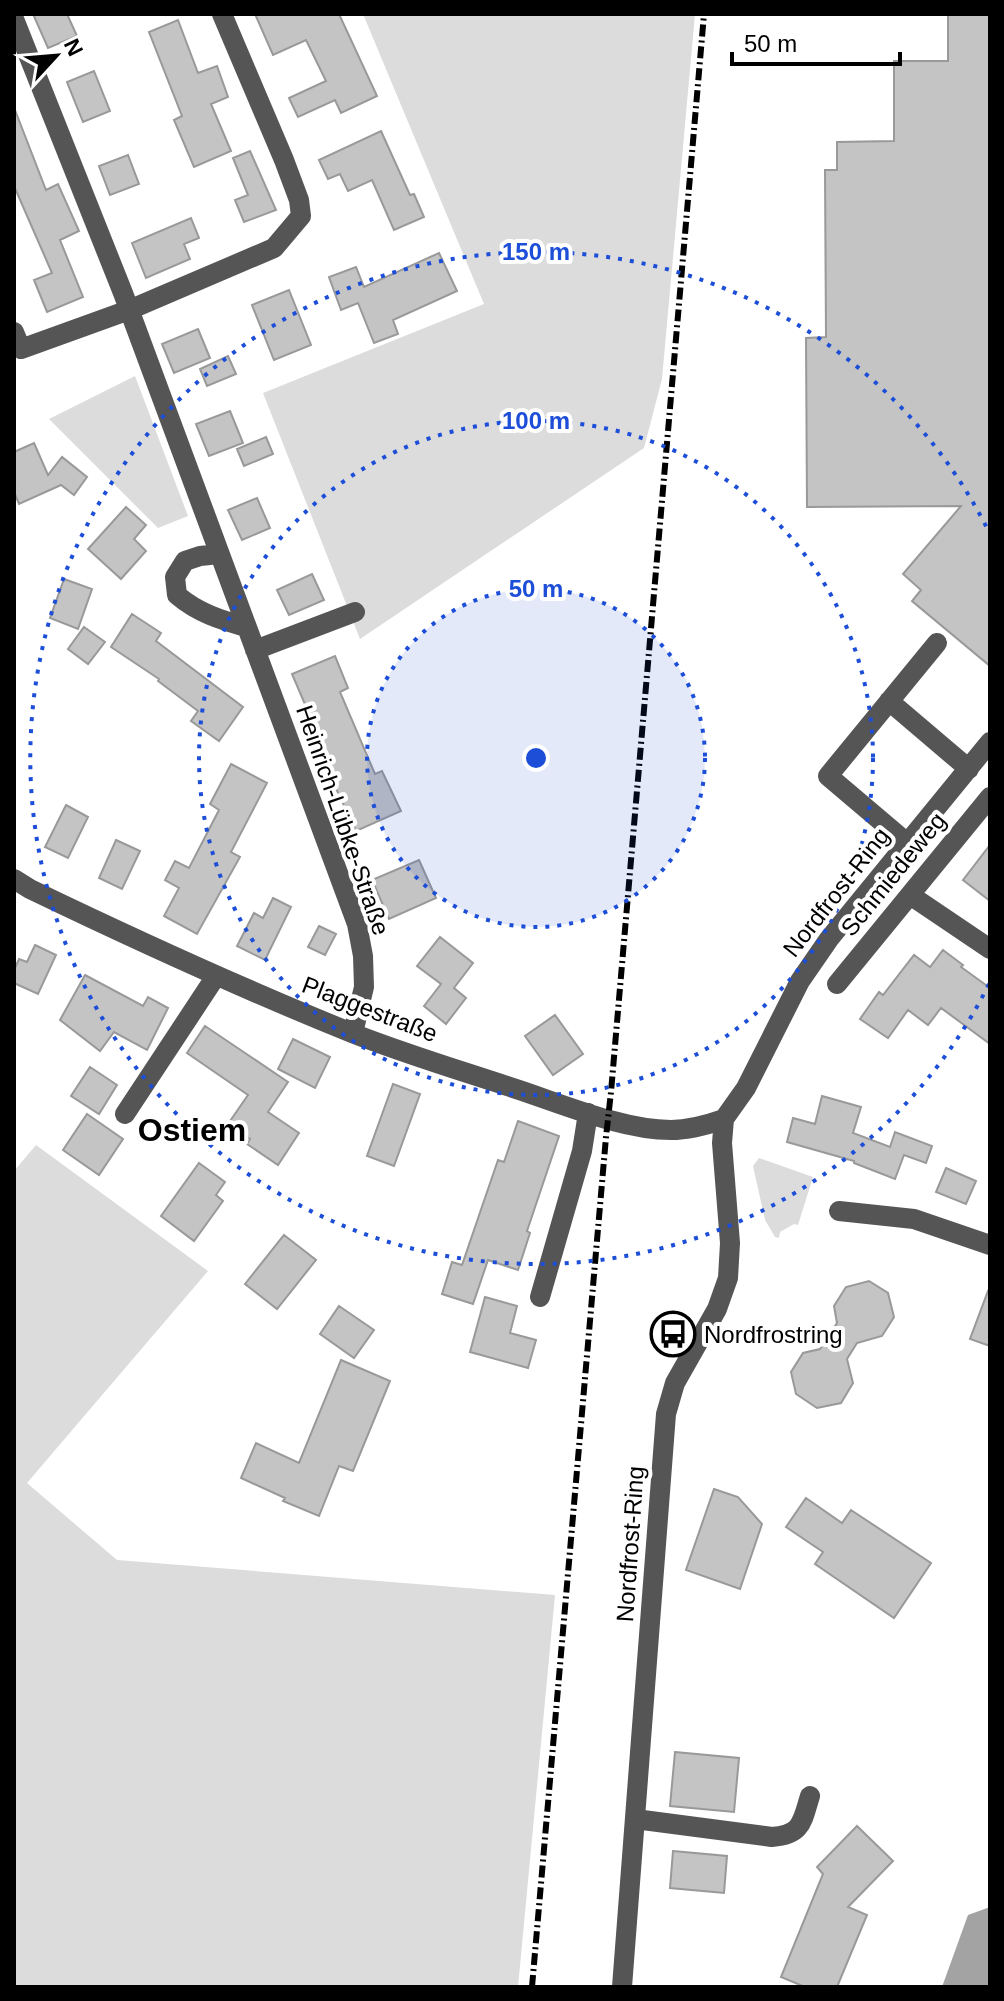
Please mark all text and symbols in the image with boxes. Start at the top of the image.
north arrow [16,16,96,96]
scale bar [732,16,900,66]
text: 50 m [744,30,797,57]
text: N [59,35,88,60]
text: 150 m [502,238,570,265]
text: 100 m [502,407,570,434]
text: 50 m [509,575,563,602]
street label: Heinrich-Lübke-Straße [291,701,395,939]
centre of rings [522,744,550,772]
street label: Schmiedeweg [835,807,951,941]
street label: Nordfrost-Ring [777,822,895,962]
street label: Plaggestraße [299,971,441,1047]
district label: Ostiem [138,1112,246,1148]
bus stop icon: Nordfrostring [649,1310,697,1358]
place label: Nordfrostring [704,1321,843,1348]
street label: Nordfrost-Ring [611,1465,649,1623]

